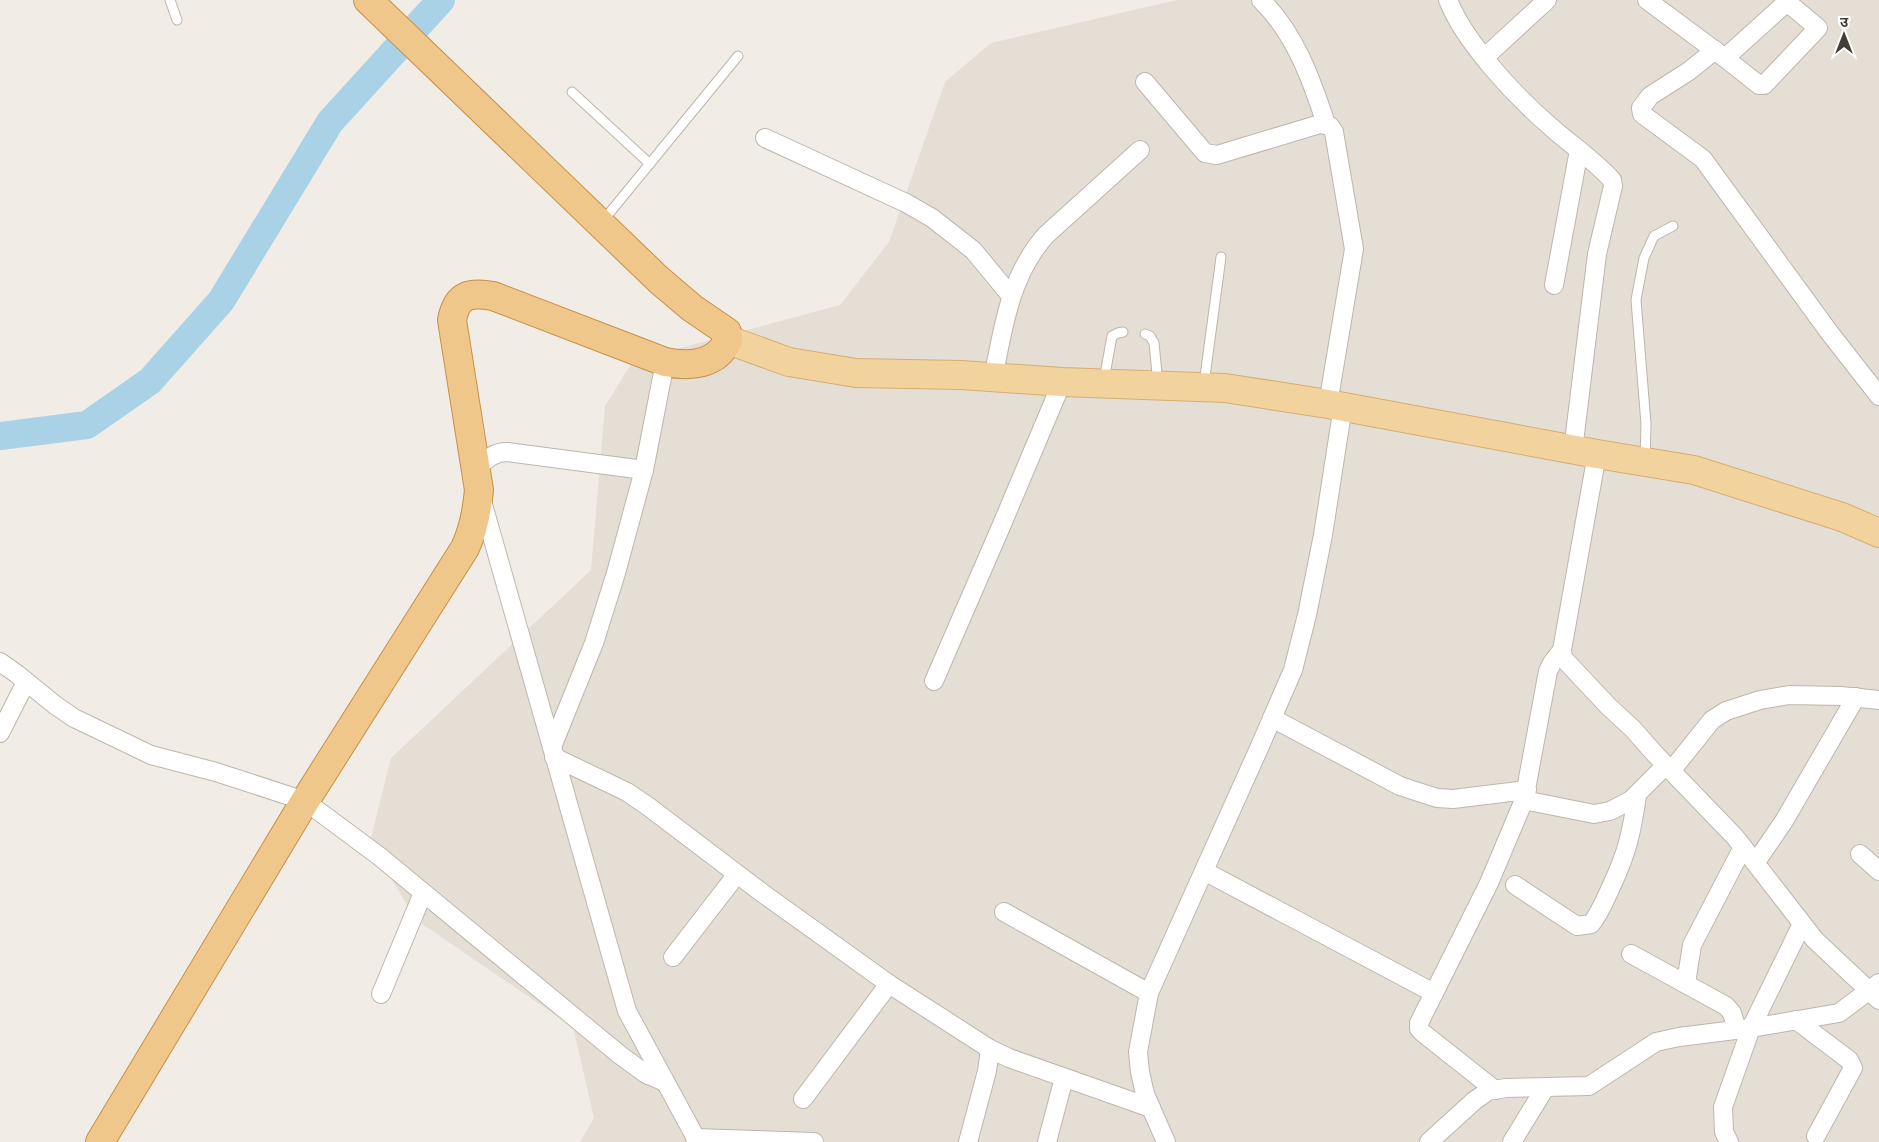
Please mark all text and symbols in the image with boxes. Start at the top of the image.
north arrow [1819,10,1869,60]
text: उ [1840,14,1849,30]

